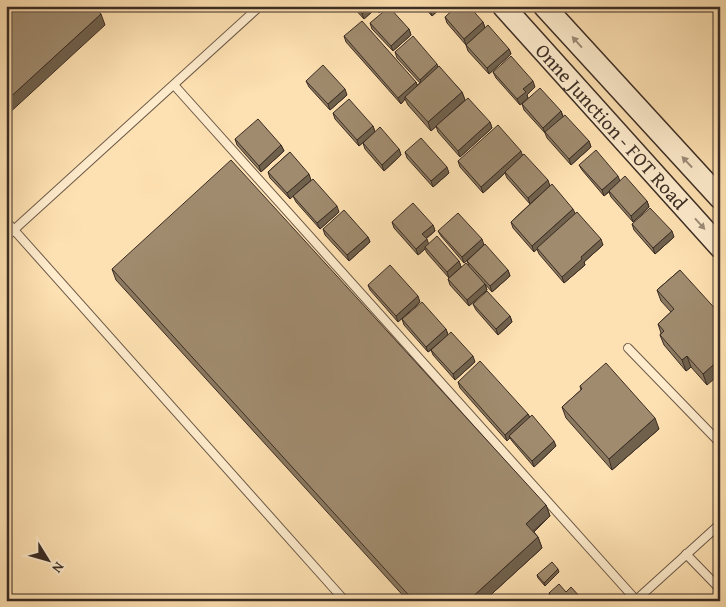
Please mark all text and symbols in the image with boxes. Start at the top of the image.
street label: Onne Junction - FOT Road [529,36,695,216]
one-way arrow [571,37,583,49]
one-way arrow [681,157,693,169]
one-way arrow [694,218,706,230]
north arrow [22,534,72,584]
text: N [47,558,69,578]

